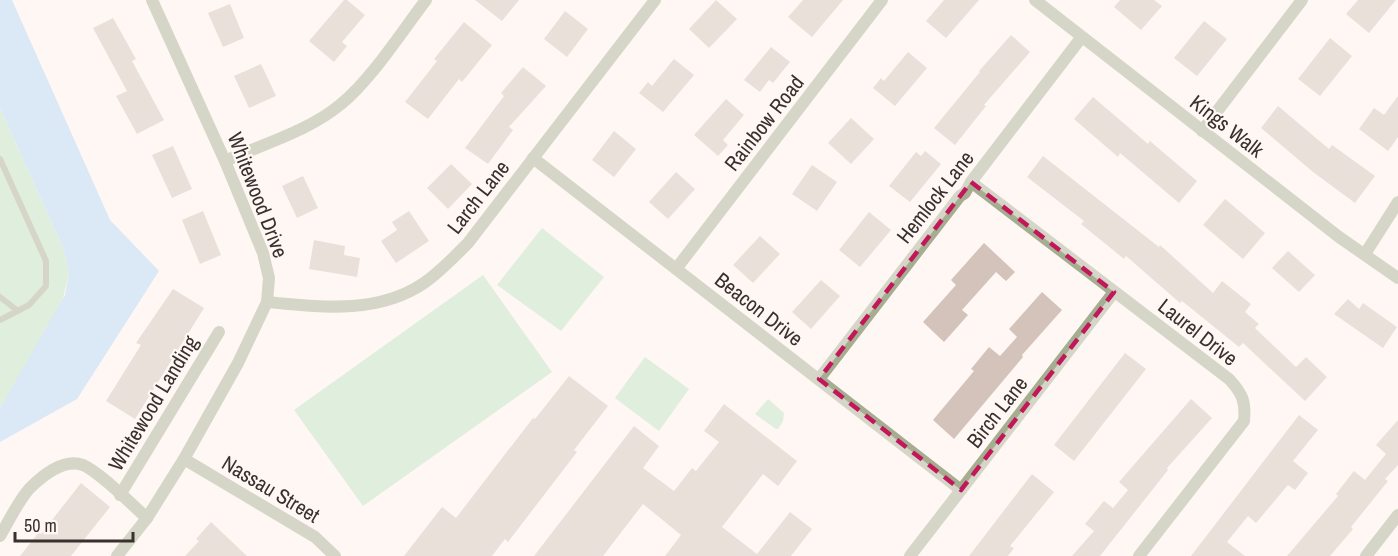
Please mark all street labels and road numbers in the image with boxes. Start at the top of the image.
street label: Rainbow Road [718,69,810,177]
street label: Kings Walk [1184,88,1270,164]
street label: Whitewood Drive [221,128,295,262]
street label: Hemlock Lane [890,145,980,249]
street label: Larch Lane [440,154,516,240]
street label: Beacon Drive [709,265,809,353]
street label: Laurel Drive [1152,292,1244,372]
street label: Whitewood Landing [101,330,205,476]
street label: Birch Lane [960,370,1034,454]
street label: Nassau Street [217,448,325,530]

